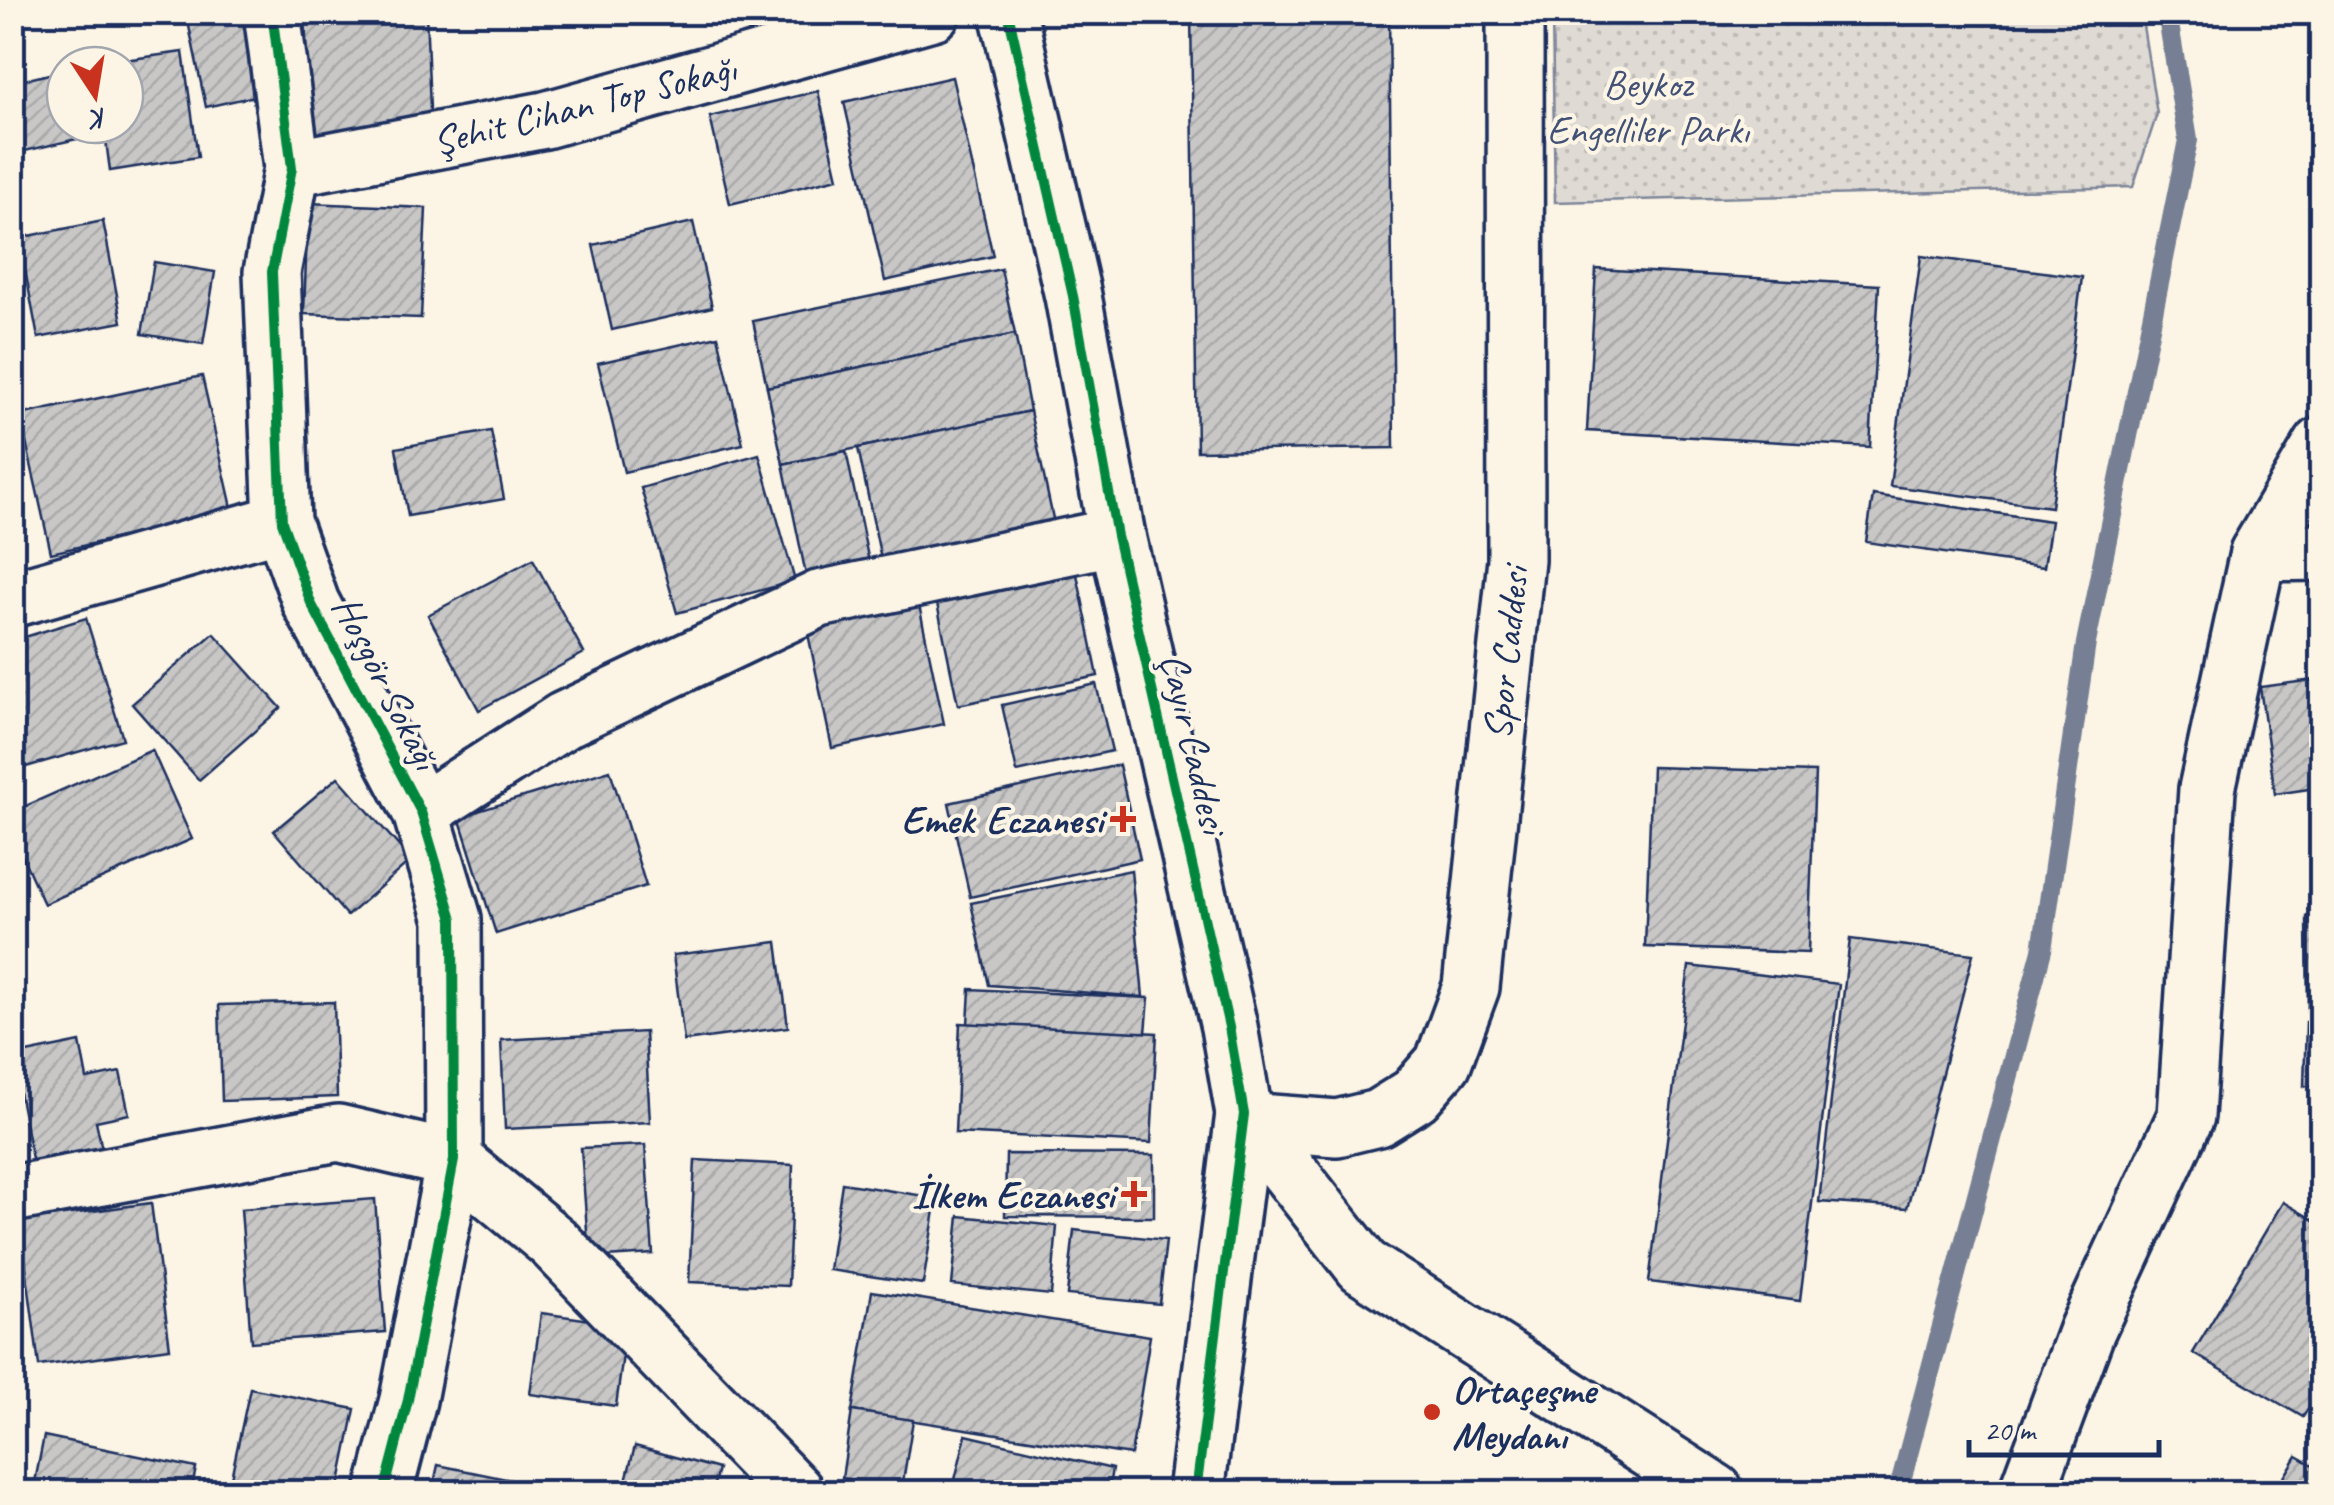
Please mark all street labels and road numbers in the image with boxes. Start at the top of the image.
street label: Şehit Cihan Top Sokağı [428,43,742,167]
street label: Spor Caddesi [1472,560,1540,742]
street label: Hoşgör Sokağı [321,587,452,779]
street label: Çayır Caddesi [1149,648,1240,842]

